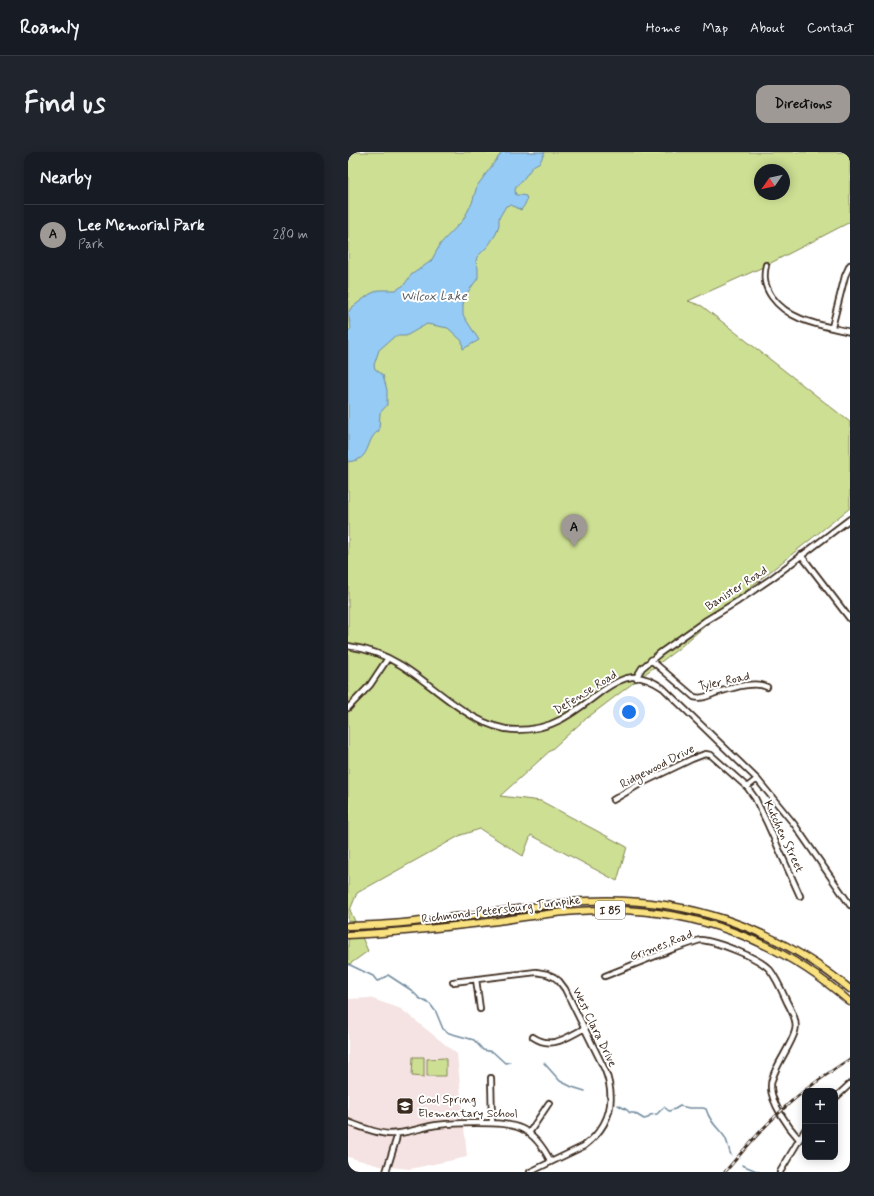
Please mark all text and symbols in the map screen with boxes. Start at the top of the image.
text: Roamly [20,15,79,40]
text: Home [646,19,680,37]
text: Map [702,19,728,37]
text: About [750,19,785,37]
text: Contact [807,19,854,37]
button: Directions [756,85,850,123]
text: Find us [24,86,105,123]
north arrow [754,164,790,200]
text: Nearby [40,167,92,189]
text: Lee Memorial Park [78,216,205,236]
text: A [49,226,57,243]
text: 280 m [273,226,308,243]
text: Park [78,236,104,253]
water label: Wilcox Lake [401,288,468,305]
pin: A [561,514,587,547]
street label: Banister Road [702,563,771,615]
street label: Defense Road [551,667,620,719]
street label: Tyler Road [697,669,752,695]
your location [619,702,639,722]
street label: Ridgewood Drive [617,741,698,793]
street label: Kutchen Street [759,798,807,876]
street label: Richmond-Petersburg Turnpike [421,892,582,928]
road number: I 85 [595,901,625,919]
street label: Grimes Road [628,927,695,965]
street label: West Clara Drive [568,985,620,1070]
map controls [802,1088,838,1160]
button: + [802,1088,838,1124]
place label: Cool Spring Elementary School [418,1092,518,1122]
school or university icon: Cool Spring Elementary School [395,1096,415,1116]
button: − [802,1124,838,1160]

